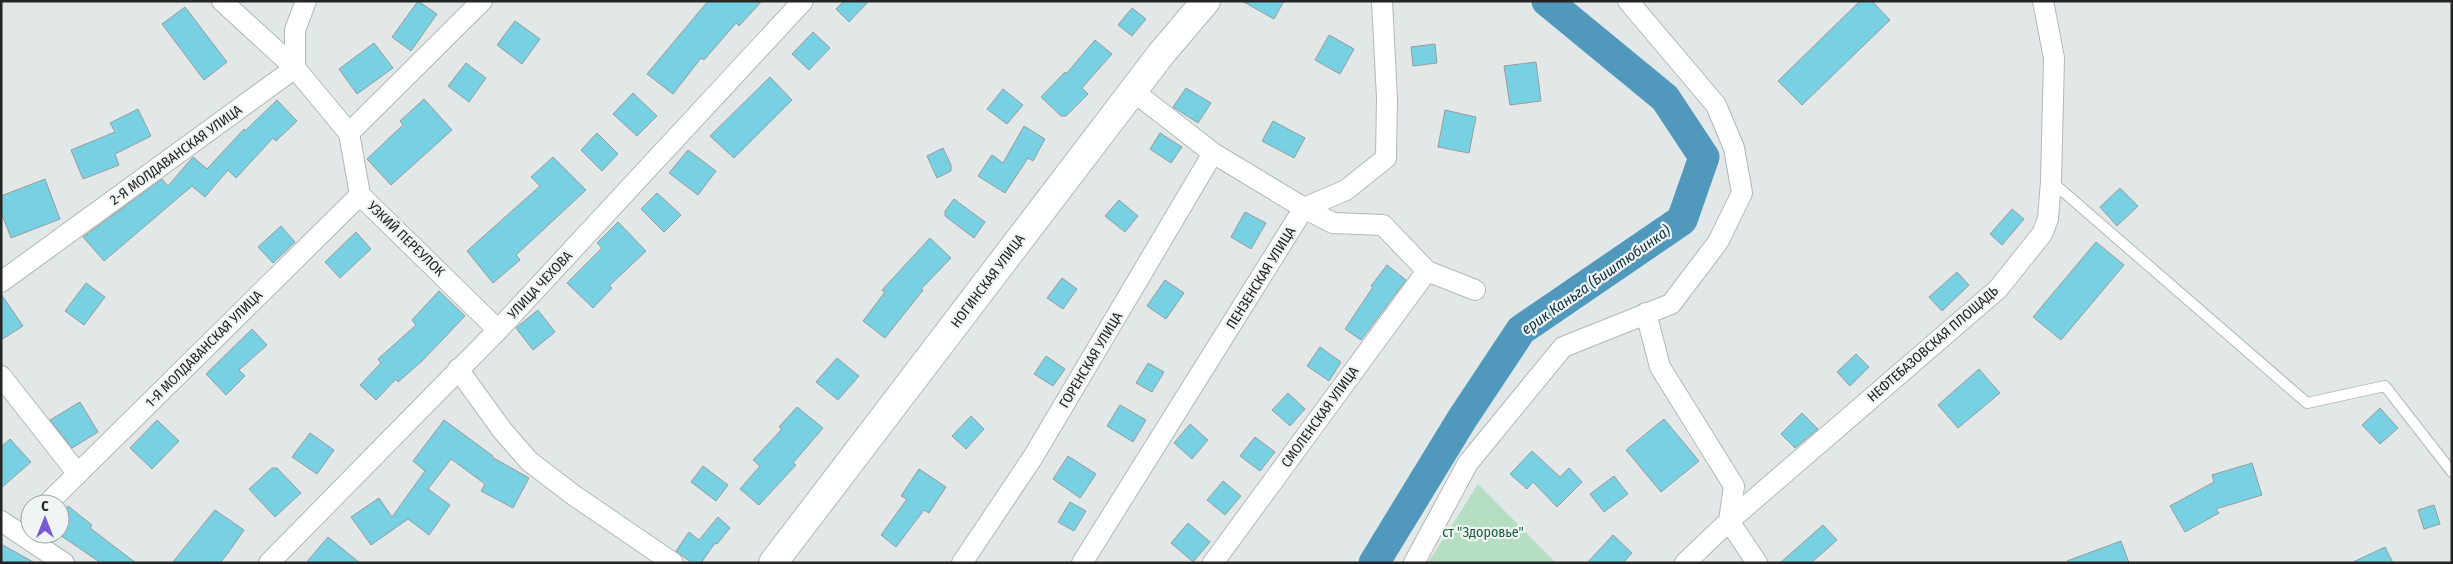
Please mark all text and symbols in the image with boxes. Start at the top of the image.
street label: 2-Я МОЛДАВАНСКАЯ УЛИЦА [107,101,246,209]
street label: УЗКИЙ ПЕРЕУЛОК [363,197,449,280]
water label: ерик Каньга (Биштюбинка) [1518,221,1675,338]
street label: ПЕНЗЕНСКАЯ УЛИЦА [1223,223,1300,332]
street label: НОГИНСКАЯ УЛИЦА [947,230,1029,331]
street label: УЛИЦА ЧЕХОВА [503,247,576,323]
street label: НЕФТЕБАЗОВСКАЯ ПЛОЩАДЬ [1864,283,2002,405]
street label: 1-Я МОЛДАВАНСКАЯ УЛИЦА [142,287,266,411]
street label: ГОРЕНСКАЯ УЛИЦА [1056,308,1127,411]
street label: СМОЛЕНСКАЯ УЛИЦА [1278,363,1363,471]
north arrow [20,494,70,544]
text: С [41,498,49,515]
park label: ст "Здоровье" [1442,524,1524,541]

